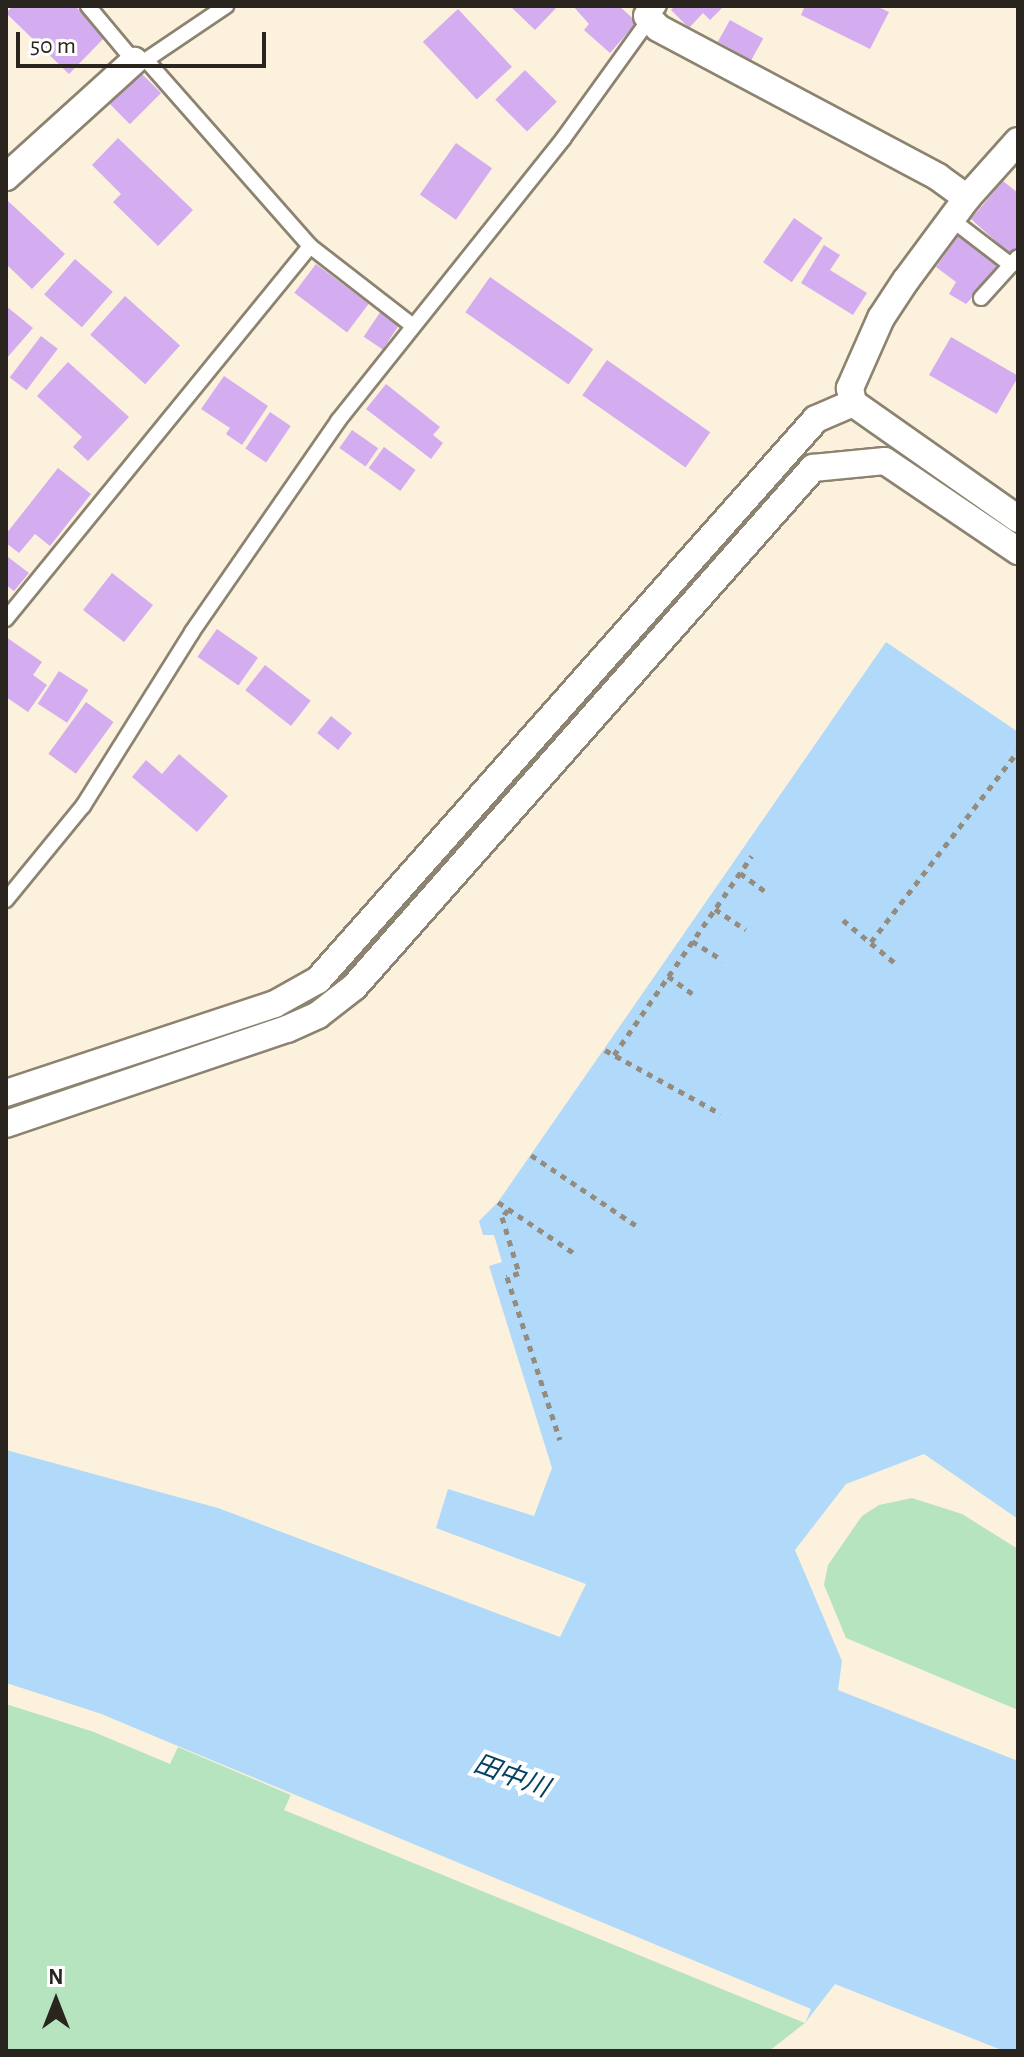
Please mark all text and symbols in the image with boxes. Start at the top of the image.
scale bar [20,16,270,66]
text: 50 m [30,34,76,58]
water label: 田中川 [469,1749,553,1805]
north arrow [16,1961,96,2041]
text: N [48,1966,64,1988]

